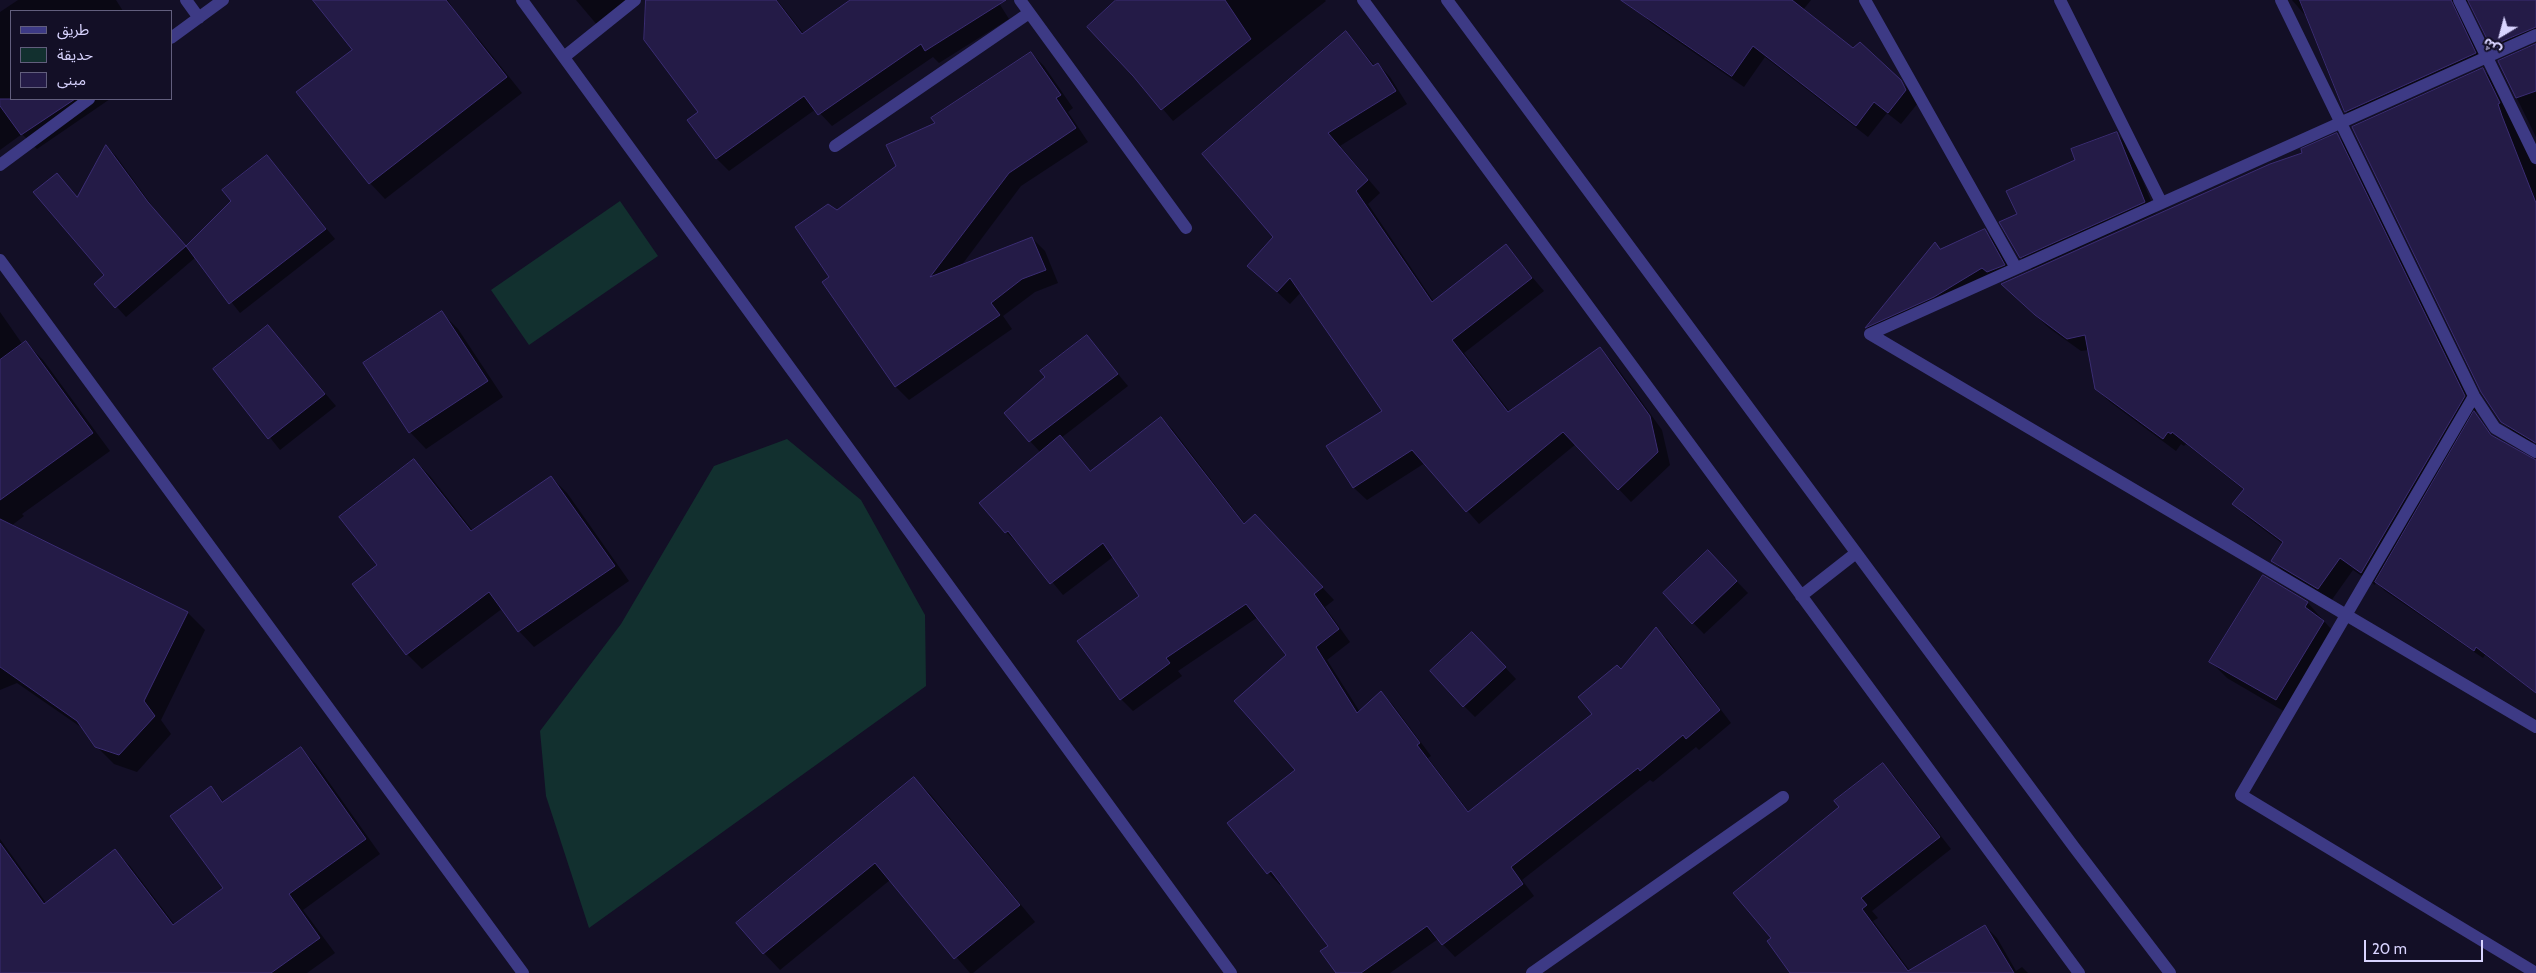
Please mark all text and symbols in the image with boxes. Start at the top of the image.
legend [10,10,172,100]
north arrow [2476,10,2526,60]
text: طريق [57,21,89,39]
text: ش [2479,34,2505,60]
text: حديقة [57,46,93,64]
text: مبنى [57,71,86,89]
scale bar [2366,930,2485,962]
text: 20 m [2372,940,2407,958]

